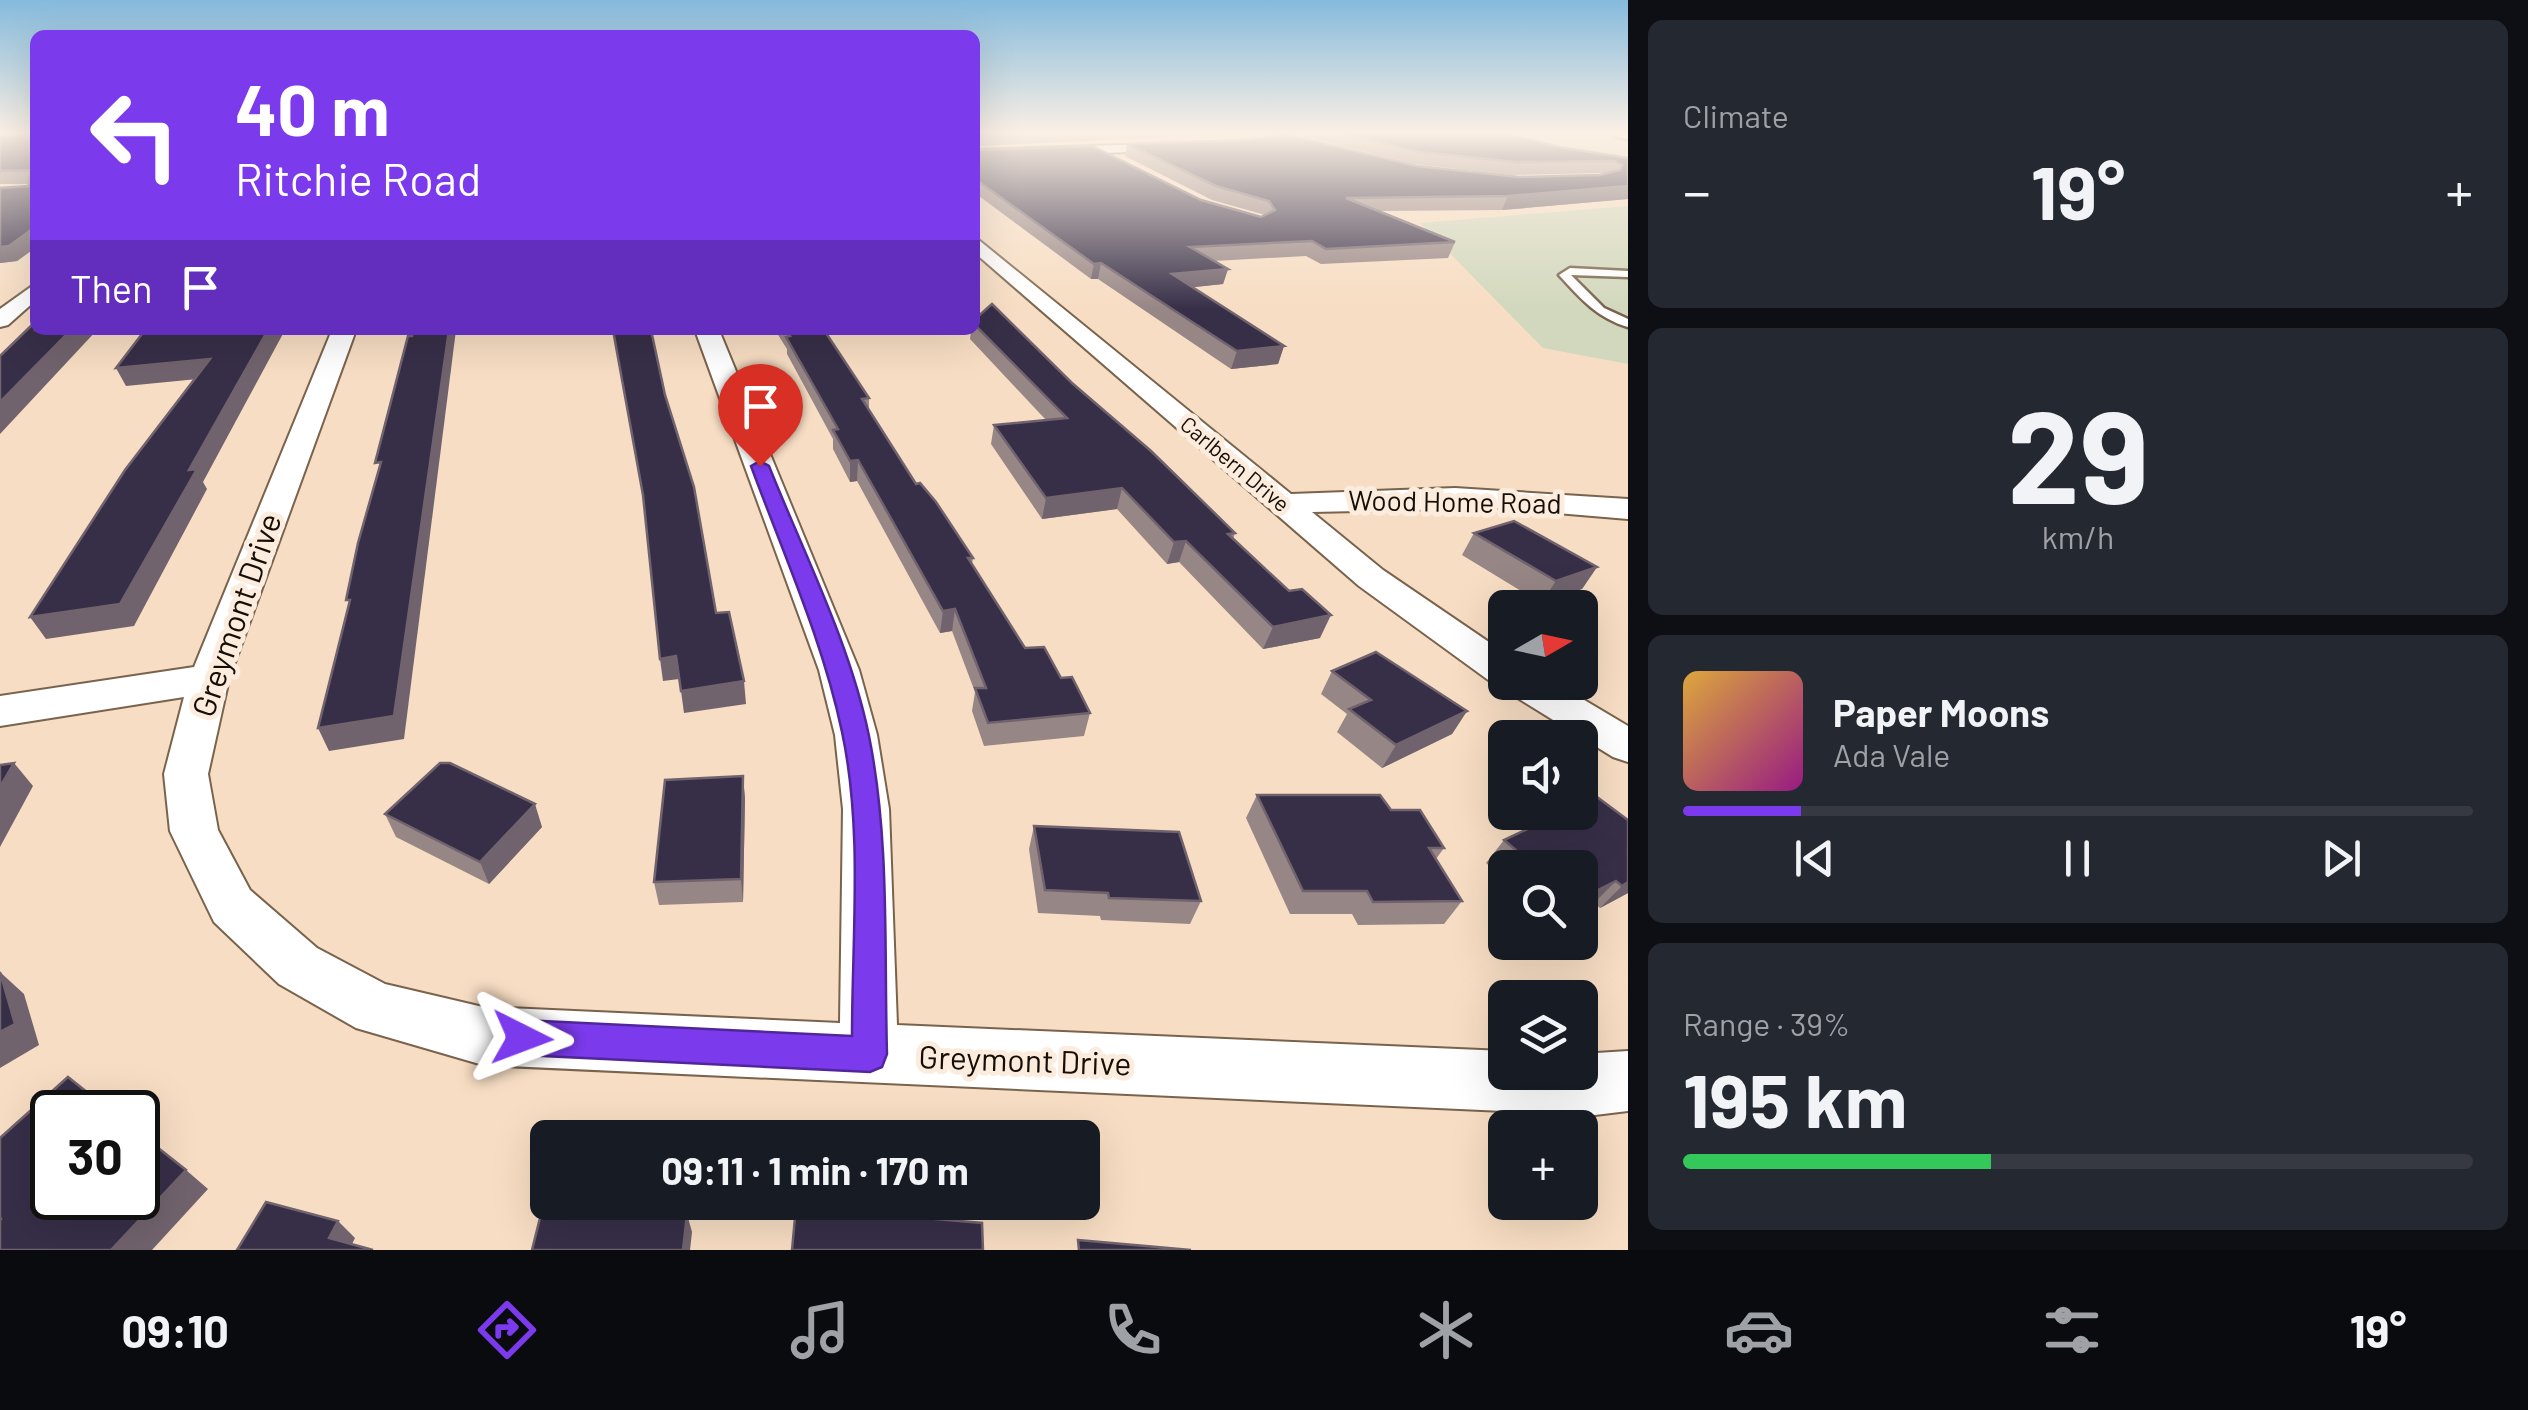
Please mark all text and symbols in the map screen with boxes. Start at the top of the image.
text: 40 m [235,66,390,150]
icon: left [70,70,200,200]
text: Climate [1683,96,1789,134]
text: 19° [2031,145,2125,235]
text: Ritchie Road [235,151,481,205]
text: − [1683,157,1711,223]
text: + [2445,157,2473,223]
icon: arrive [173,260,228,315]
text: Then [70,265,153,311]
pin [718,364,803,467]
text: 29 [2007,374,2149,530]
icon: arrive [733,379,788,434]
street label: Carlbern Drive [1176,410,1295,516]
street label: Wood Home Road [1348,482,1562,520]
street label: Greymont Drive [183,508,288,721]
text: km/h [2042,517,2114,555]
north arrow [1488,590,1598,700]
map controls [1488,590,1598,1220]
text: Paper Moons [1833,689,2049,735]
button: sound [1488,720,1598,830]
text: Ada Vale [1833,735,1950,773]
icon: previous [1787,831,1842,886]
icon: pause [2050,831,2105,886]
icon: next [2314,831,2369,886]
button: search [1488,850,1598,960]
button: layers [1488,980,1598,1090]
position arrow [470,986,574,1090]
text: Range · 39% [1683,1004,1850,1042]
street label: Greymont Drive [918,1036,1132,1082]
text: 195 km [1683,1053,1907,1143]
speed limit sign: 30 [30,1090,160,1220]
button: + [1488,1110,1598,1220]
text: 09:11 · 1 min · 170 m [661,1147,969,1193]
icon: directions [472,1295,542,1365]
icon: music [785,1295,855,1365]
icon: phone [1098,1295,1168,1365]
icon: climate [1411,1295,1481,1365]
icon: car [1724,1295,1794,1365]
icon: filters [2037,1295,2107,1365]
text: 09:10 [121,1303,229,1357]
text: 19° [2350,1303,2406,1357]

